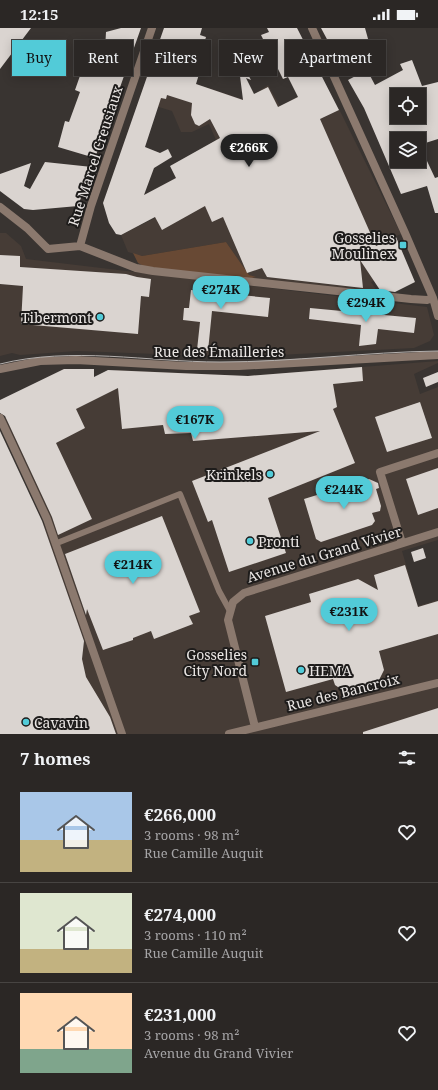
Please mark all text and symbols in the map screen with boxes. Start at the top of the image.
text: 12:15 [20,4,58,24]
chip: Buy [12,40,66,76]
chip: Rent [74,40,133,76]
chip: Filters [141,40,211,76]
chip: New [219,40,277,76]
chip: Apartment [285,40,386,76]
street label: Rue Marcel Creusiaux [63,83,127,229]
map controls [390,88,426,168]
button: locate [390,88,426,124]
button: layers [390,132,426,168]
pin: €266K [221,134,277,168]
text: €266K [230,138,268,156]
place label: Gosselies Moulinex [331,228,396,263]
marker: Gosselies Moulinex [398,240,408,250]
pin: €274K [193,276,249,310]
text: €274K [202,280,240,298]
pin: €294K [338,289,394,323]
text: €294K [347,293,385,311]
place label: Tibermont [21,308,92,327]
marker: Tibermont [95,312,105,322]
street label: Rue des Émailleries [154,342,284,361]
pin: €167K [167,406,223,440]
text: €167K [176,410,214,428]
place label: Krinkels [206,465,262,484]
marker: Krinkels [265,469,275,479]
pin: €244K [316,476,372,510]
text: €244K [325,480,363,498]
street label: Avenue du Grand Vivier [244,521,404,587]
place label: Pronti [258,532,300,551]
marker: Pronti [245,536,255,546]
pin: €214K [105,551,161,585]
text: €214K [114,555,152,573]
pin: €231K [321,598,377,632]
text: €231K [330,602,368,620]
place label: Gosselies City Nord [183,645,247,680]
marker: Gosselies City Nord [250,657,260,667]
place label: HEMA [309,661,352,680]
marker: HEMA [296,665,306,675]
street label: Rue des Bancroix [285,669,402,715]
place label: Cavavin [34,713,88,732]
marker: Cavavin [21,717,31,727]
text: 7 homes [20,747,90,770]
icon: filters [396,747,418,769]
text: €266,000 [144,803,216,826]
icon: home [52,808,100,856]
icon: heart [396,821,418,843]
text: 3 rooms · 98 m² [144,826,239,844]
text: Rue Camille Auquit [144,844,263,862]
text: €274,000 [144,903,216,926]
icon: home [52,909,100,957]
icon: heart [396,922,418,944]
text: 3 rooms · 110 m² [144,926,247,944]
text: Rue Camille Auquit [144,944,263,962]
text: €231,000 [144,1003,216,1026]
icon: home [52,1009,100,1057]
icon: heart [396,1022,418,1044]
text: 3 rooms · 98 m² [144,1026,239,1044]
text: Avenue du Grand Vivier [144,1044,293,1062]

